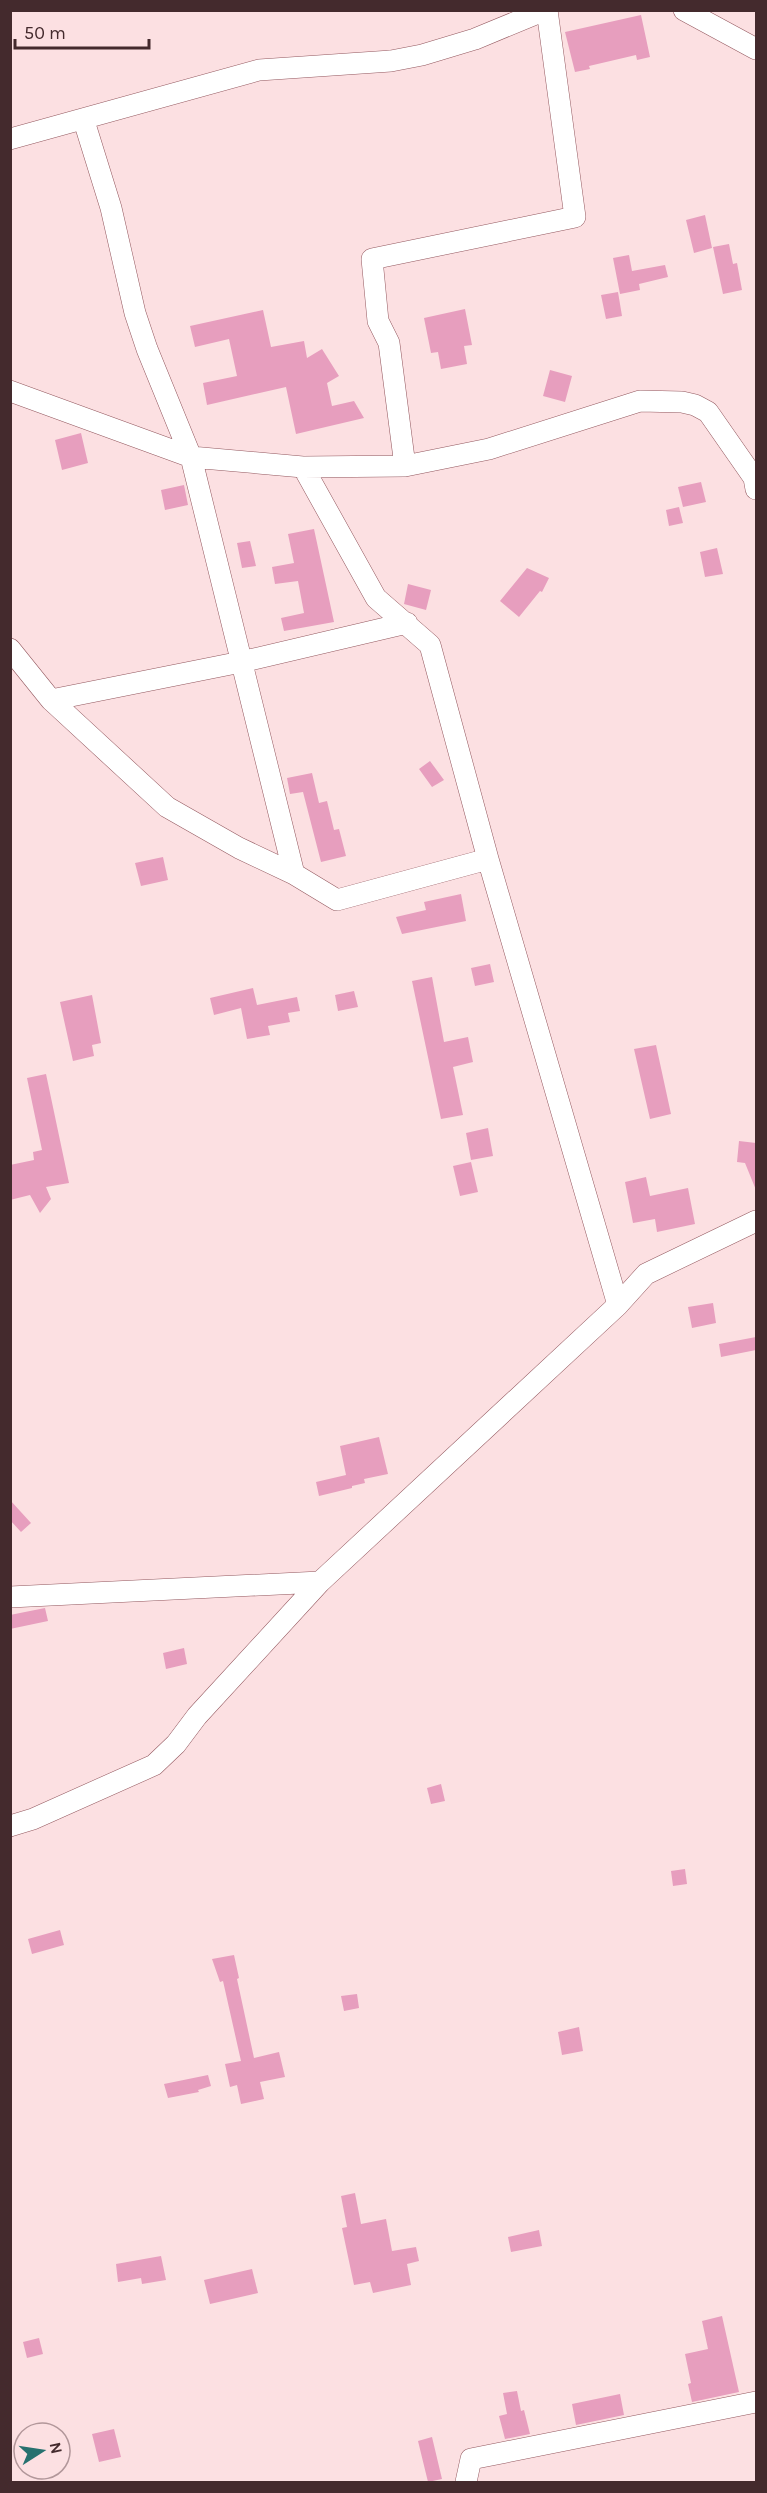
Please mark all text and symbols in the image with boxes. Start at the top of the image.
scale bar [15,12,148,50]
text: 50 m [24,22,66,44]
north arrow [12,2421,72,2481]
text: N [46,2440,67,2456]

